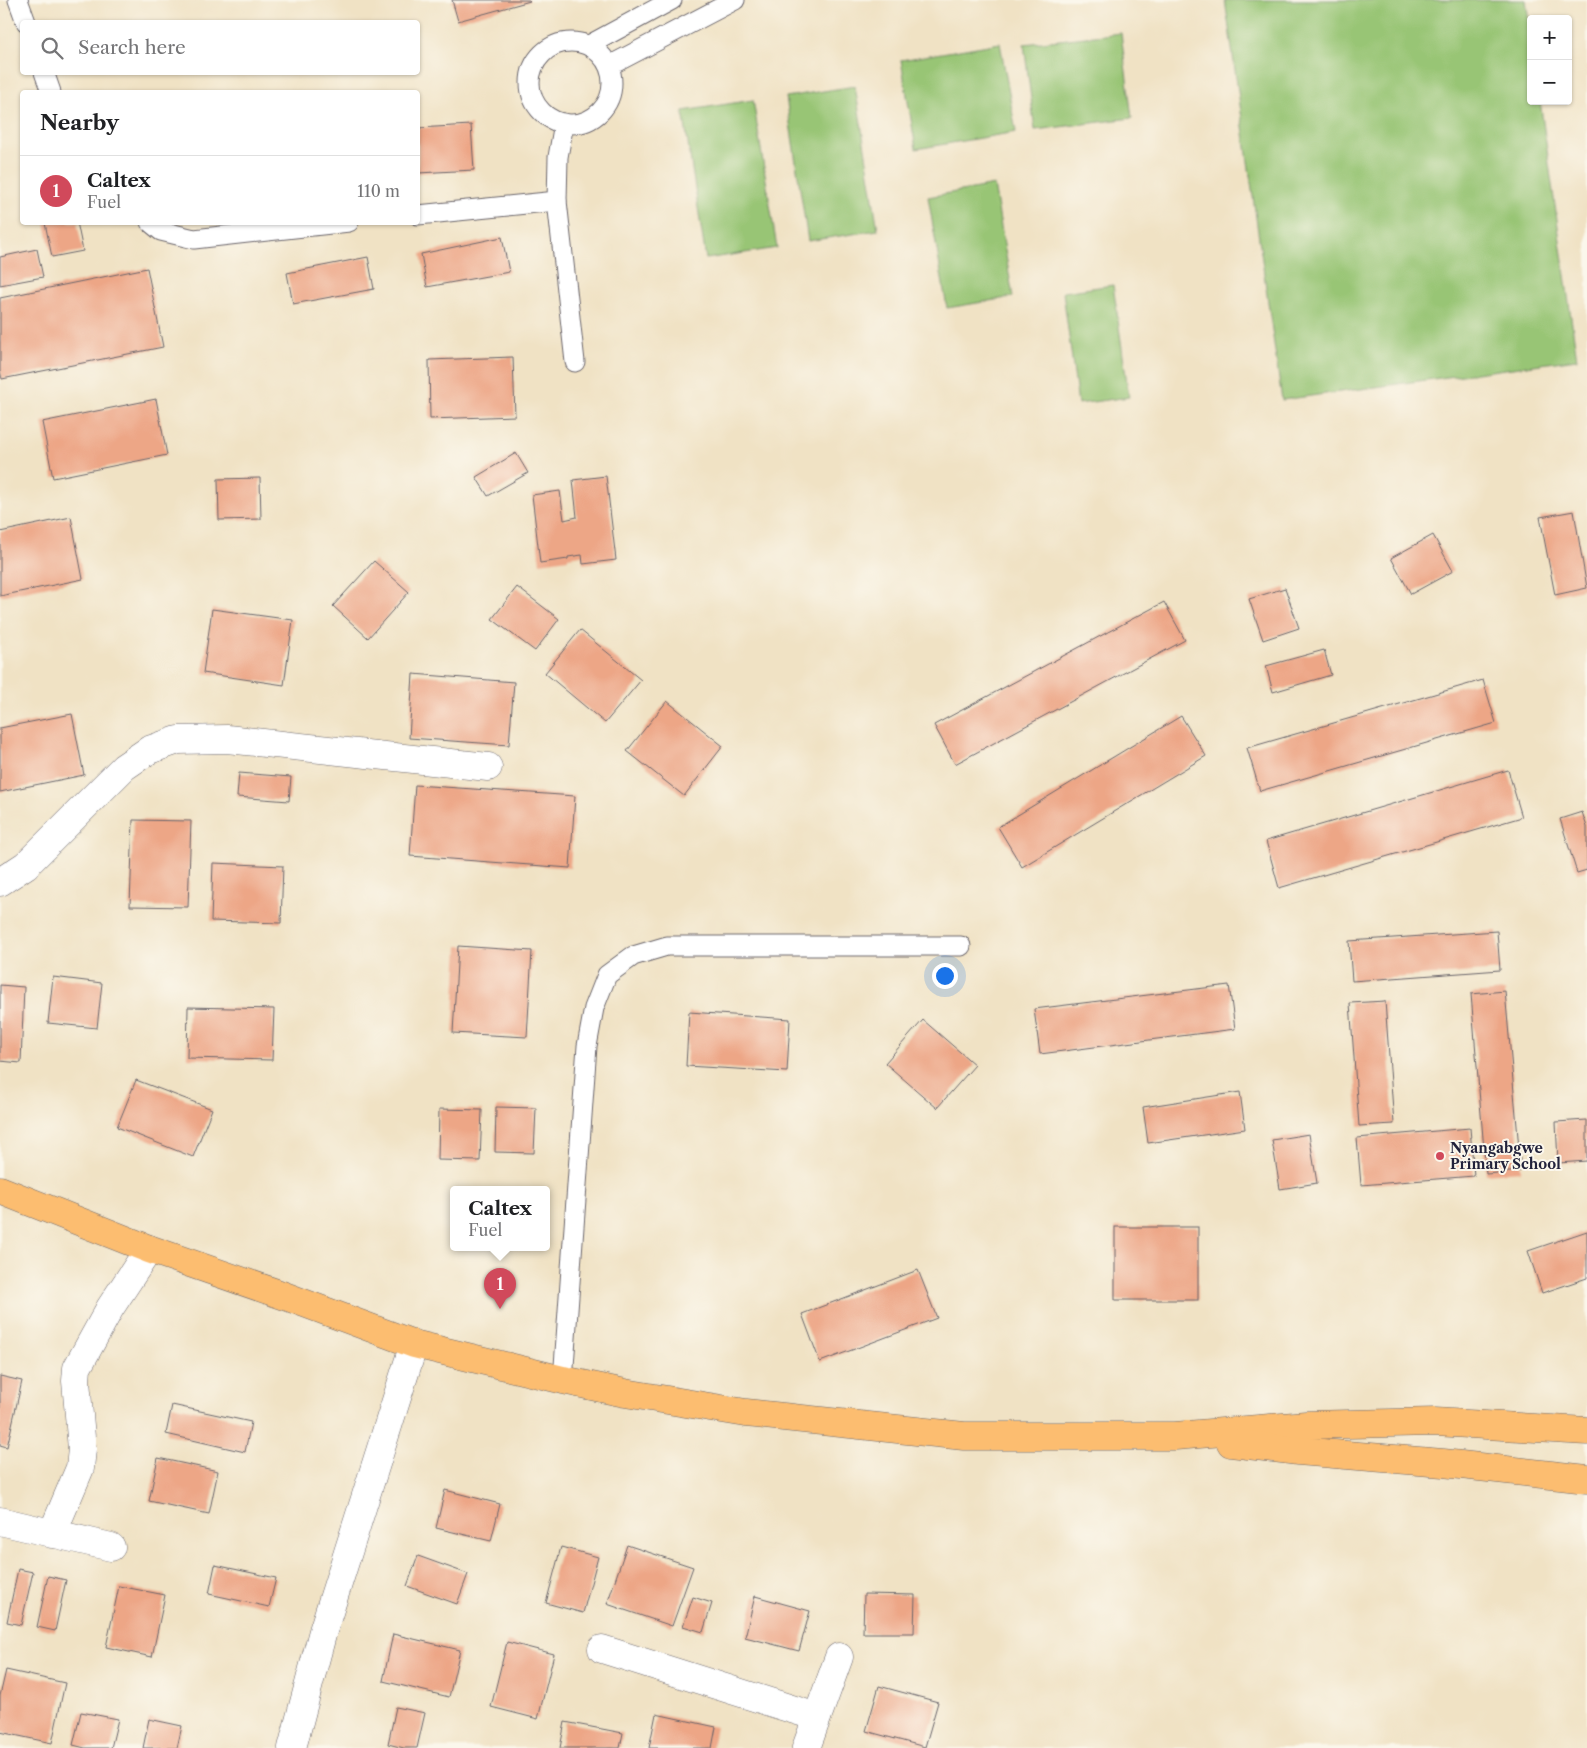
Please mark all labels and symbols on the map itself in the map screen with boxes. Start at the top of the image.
your location [932,963,958,989]
place label: Nyangabgwe Primary School [1450,1139,1561,1173]
marker: Nyangabgwe Primary School [1434,1150,1446,1162]
pin: 1 [484,1268,516,1309]

